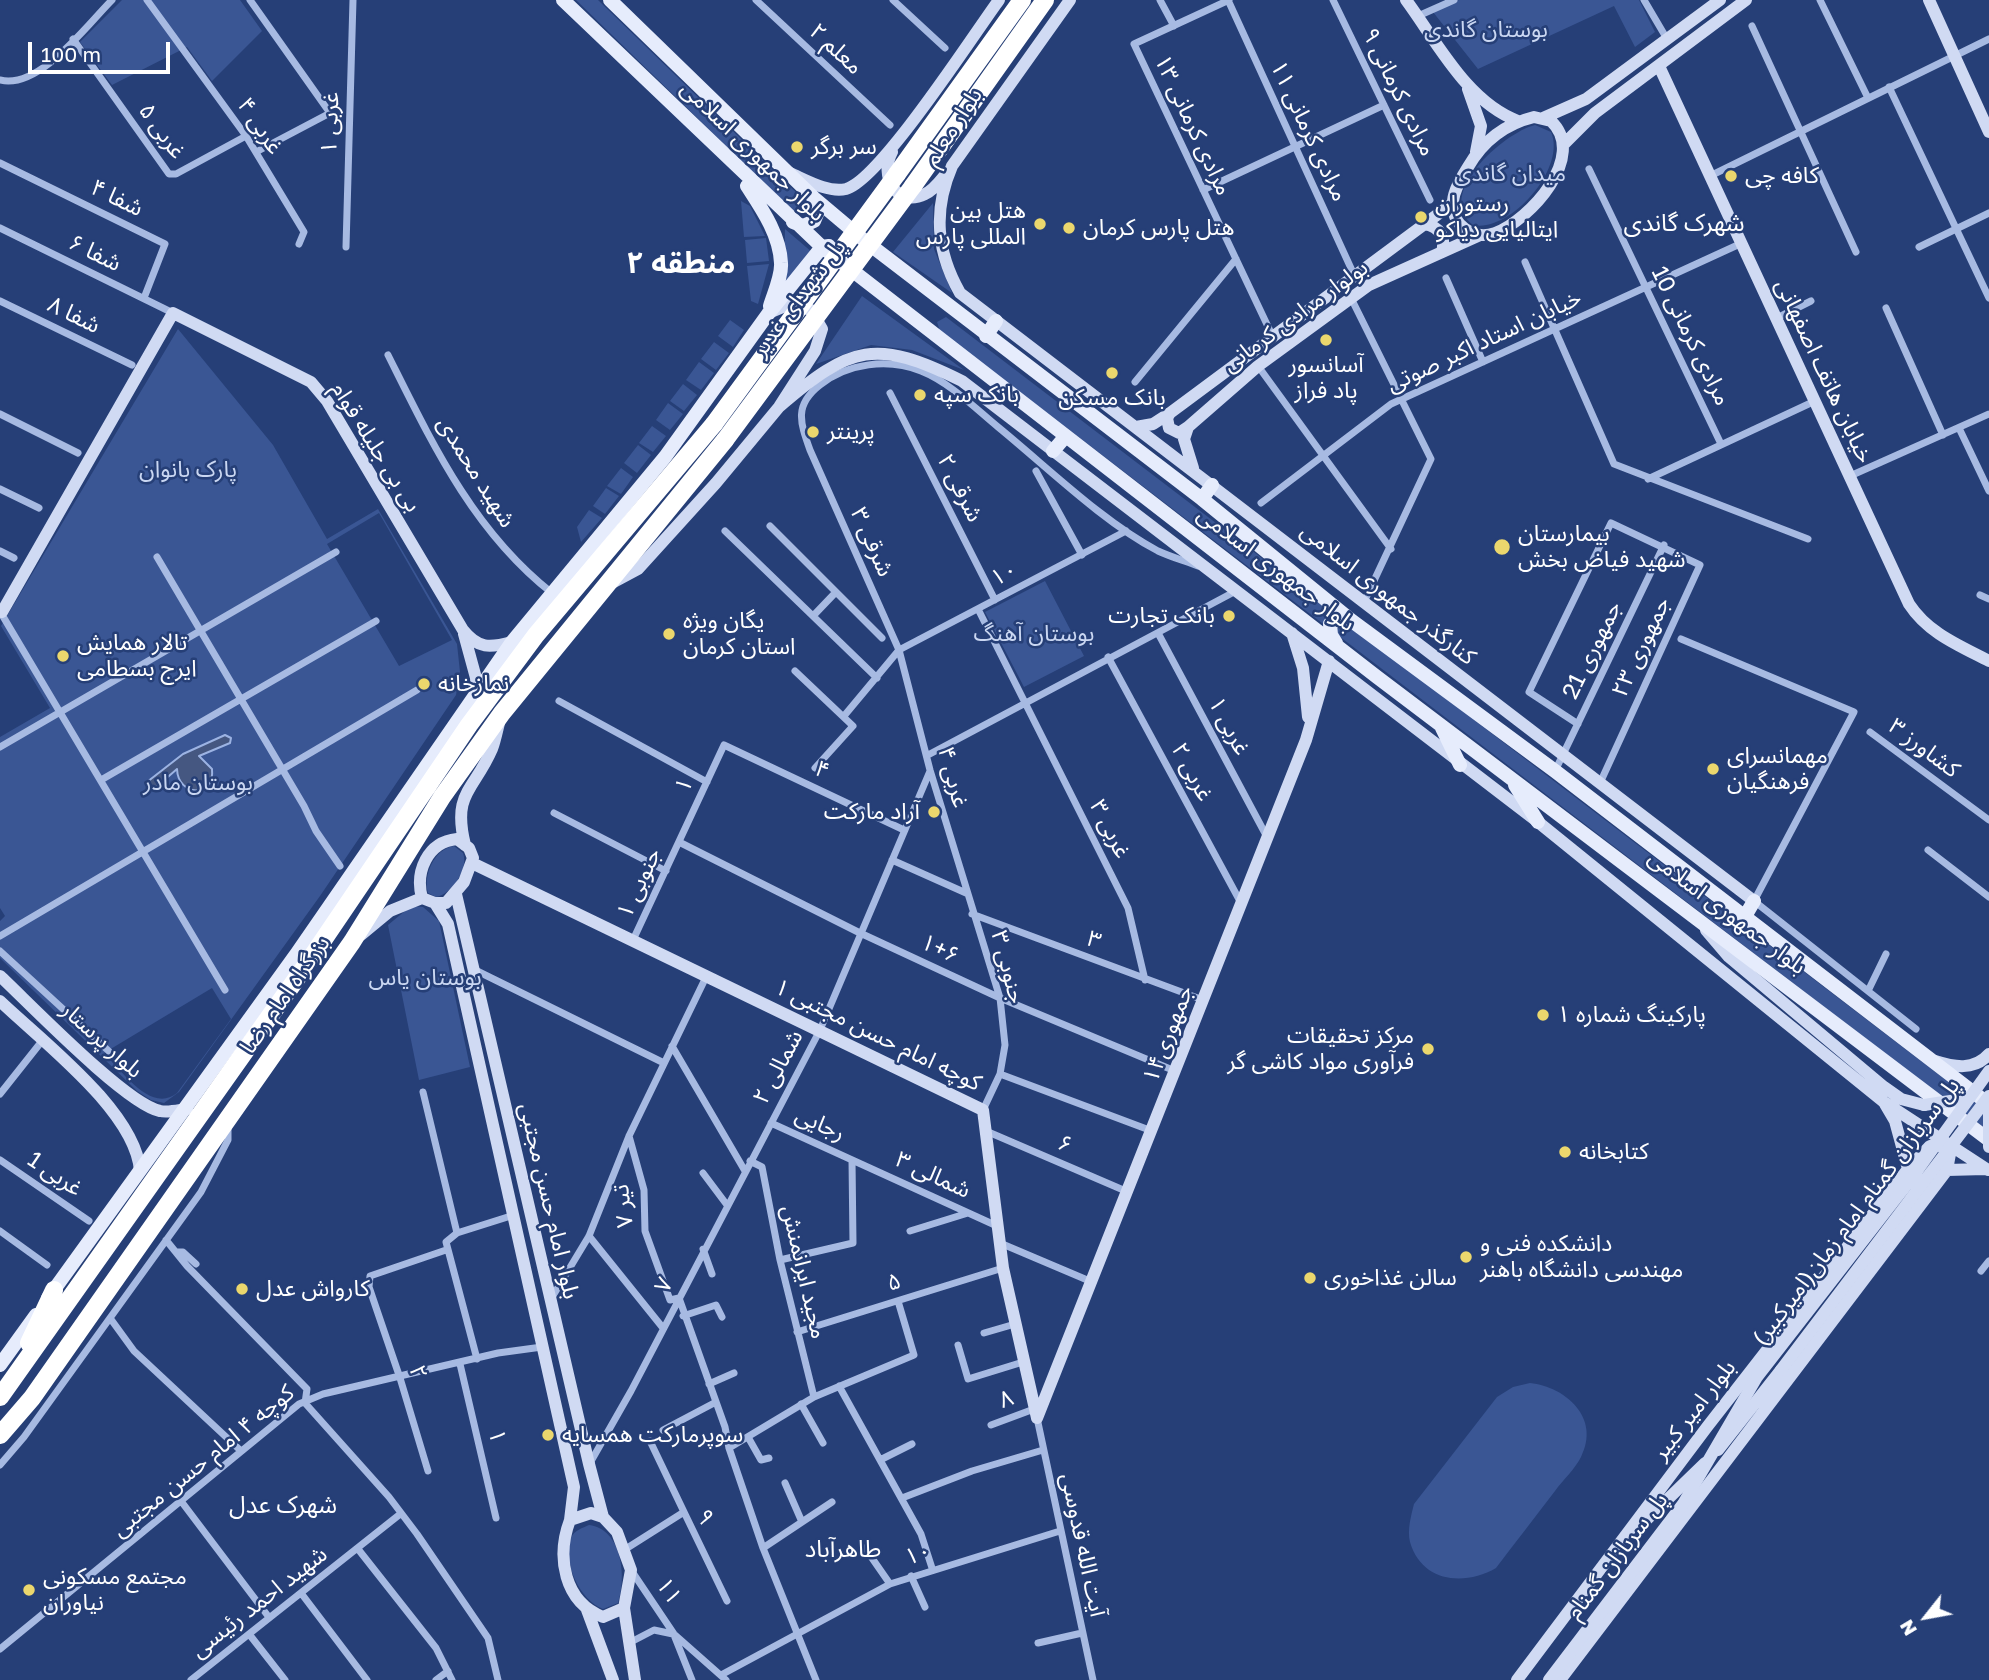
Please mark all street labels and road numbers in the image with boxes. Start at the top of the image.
street label: معلم ۲ [804,17,868,81]
street label: مرادی کرمانی ۹ [1356,24,1442,160]
street label: مرادی کرمانی ۱۳ [1148,50,1238,200]
street label: مرادی کرمانی ۱۱ [1264,56,1354,206]
street label: بلوار جمهوری اسلامی [675,75,831,227]
street label: بلوار معلم [918,83,988,171]
street label: غربی ۱ [315,92,345,154]
street label: غربی ۴ [231,93,289,159]
street label: غربی ۵ [133,98,191,164]
street label: شفا ۴ [86,174,148,222]
street label: شفا ۶ [64,229,126,277]
street label: پل شهدای غدیر [746,234,852,362]
street label: بولوار مرادی کرمانی [1217,254,1373,378]
street label: مرادی کرمانی 10 [1646,262,1736,410]
street label: خیابان هاتف اصفهانی [1769,275,1879,467]
street label: خیابان استاد اکبر صوتی [1382,284,1586,398]
street label: شفا ۸ [43,291,105,339]
street label: بی بی جلیله قوام [325,377,427,517]
street label: شهید محمدی [431,411,521,533]
street label: ۲ شرقی [931,449,989,527]
street label: بلوار جمهوری اسلامی [1191,501,1361,637]
street label: ۳ شرقی [845,503,899,581]
street label: کنارگذر جمهوری اسلامی [1295,517,1481,671]
street label: ۱۰ [986,556,1022,592]
street label: ۲۳ جمهوری [1606,593,1676,701]
street label: جمهوری 21 [1556,597,1628,703]
street label: ۱ غربی [1202,692,1256,760]
street label: کشاورز ۳ [1883,712,1965,784]
street label: ۲ غربی [1165,738,1219,806]
street label: ۴ غربی [932,743,974,811]
street label: ۴ [810,755,834,785]
street label: ۱‍ [669,773,699,797]
street label: ۳ غربی [1084,795,1136,863]
street label: ۱ جنوبی [611,843,667,923]
street label: بلوار جمهوری اسلامی [1642,844,1812,980]
street label: ۳ [1083,925,1105,955]
street label: ۱+۶ [917,928,963,970]
street label: ۳ جنوبی [985,928,1031,1006]
street label: بزرگراه امام رضا [234,931,336,1059]
street label: کوچه امام حسن مجتبی ۱ [770,973,986,1097]
street label: جمهوری۱۴ [1137,982,1199,1086]
street label: بلوار پرستار [55,996,149,1084]
street label: ۲ شمالی [747,1025,809,1109]
street label: پل سربازان گمنام امام زمان(امیرکبیر) [1746,1073,1966,1351]
street label: بلوار امام حسن مجتبی [513,1100,585,1302]
street label: رجایی [791,1101,849,1147]
street label: ۶ [1054,1129,1076,1159]
street label: غربی 1 [22,1146,88,1202]
street label: ۳ شمالی [891,1146,975,1204]
street label: ۷ تیر [607,1183,639,1229]
street label: مجید ایرانمنش [775,1203,833,1341]
street label: ۵ [884,1267,904,1297]
street label: ۷ [649,1273,679,1297]
street label: بلوار امیر کبیر [1646,1354,1742,1466]
street label: ۲ [403,1361,433,1383]
street label: کوچه ۴ امام حسن مجتبی [106,1379,300,1543]
street label: ۸ [995,1384,1017,1414]
street label: ۱ [482,1426,512,1446]
street label: آیت الله قدوسی [1054,1471,1112,1619]
street label: پل سربازان گمنام [1560,1487,1674,1625]
street label: ۹ [690,1504,720,1530]
street label: ۱۰ [901,1537,935,1571]
street label: شهید احمد رئیسی [185,1540,333,1664]
street label: ۱۱ [650,1572,688,1610]

